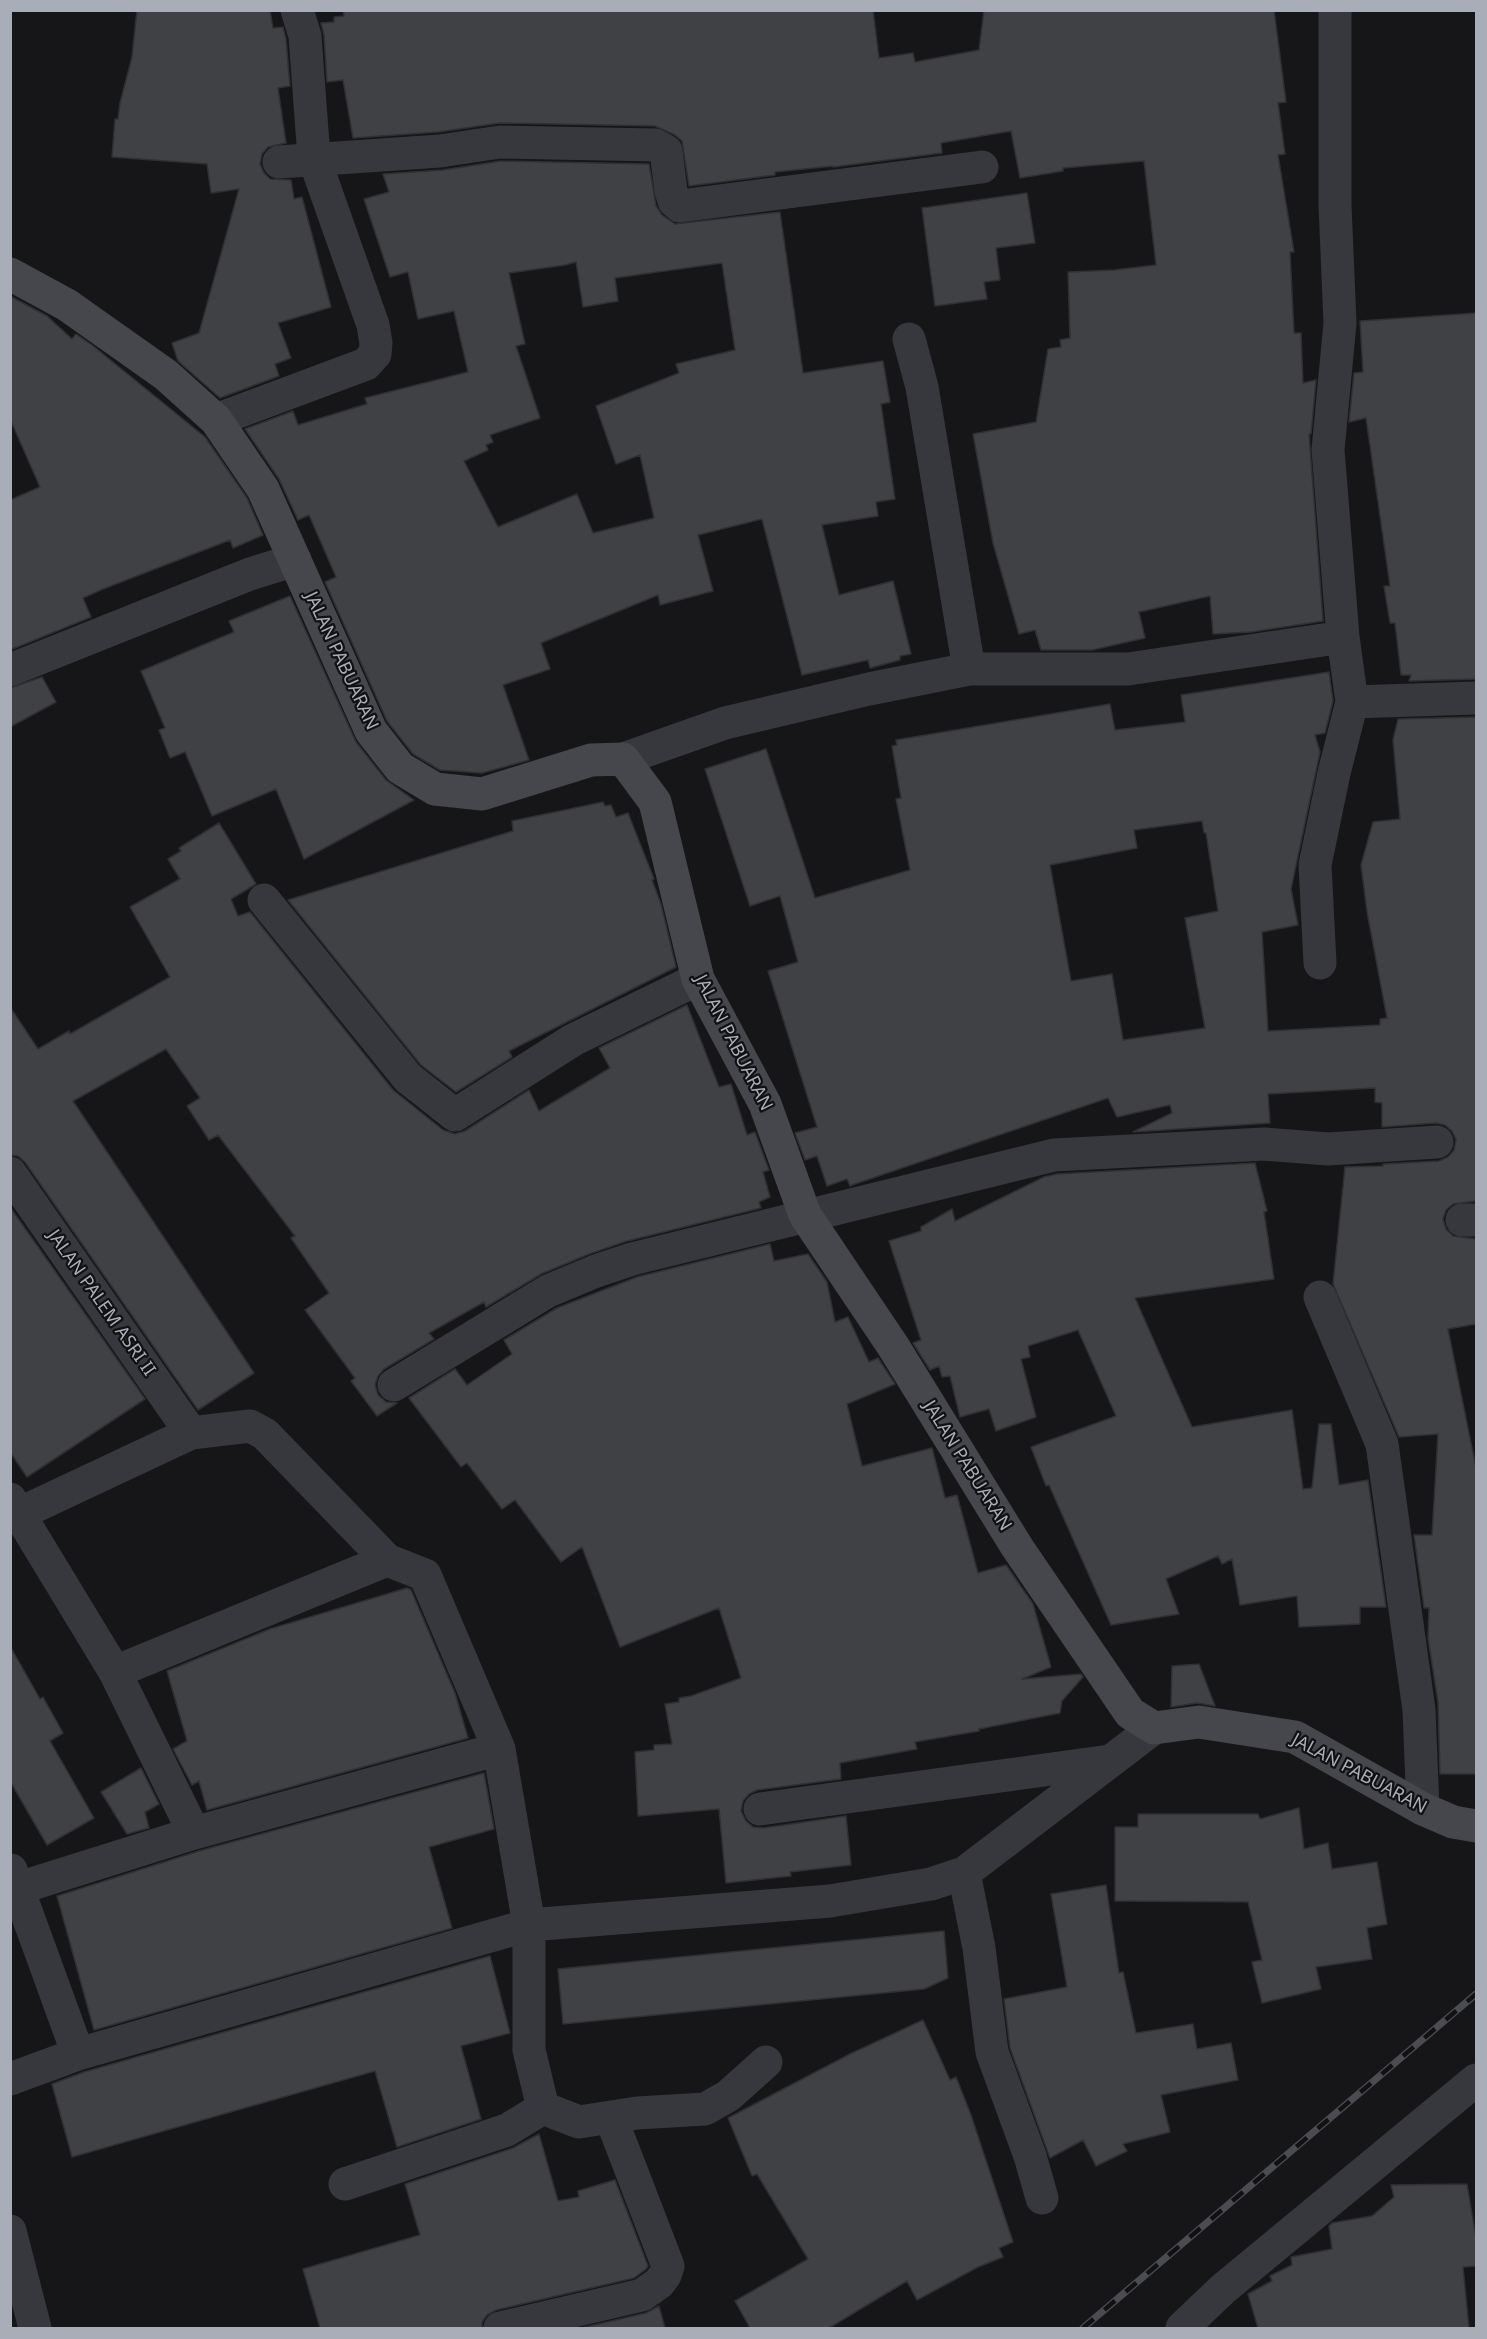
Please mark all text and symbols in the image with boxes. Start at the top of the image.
street label: JALAN PABUARAN [300,589,382,733]
street label: JALAN PABUARAN [689,971,777,1115]
street label: JALAN PALEM ASRI II [42,1226,160,1380]
street label: JALAN PABUARAN [918,1397,1016,1535]
street label: JALAN PABUARAN [1288,1729,1430,1819]

